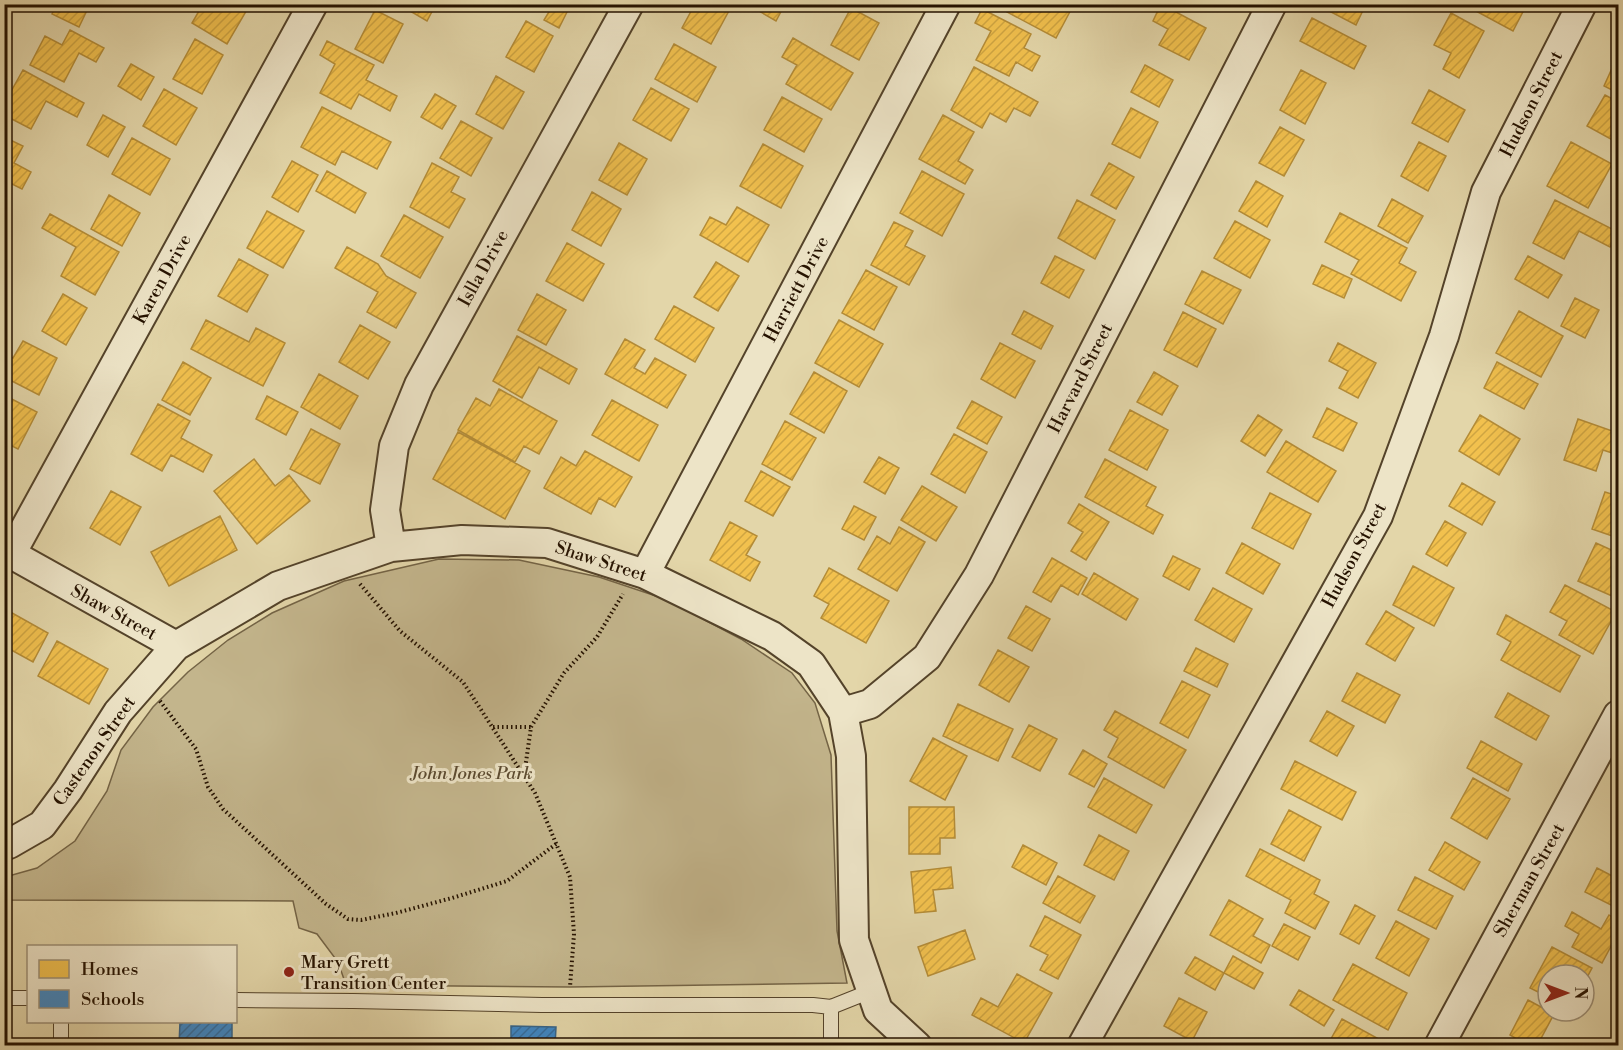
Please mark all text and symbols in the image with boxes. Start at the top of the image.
street label: Hudson Street [1495,47,1568,161]
street label: Islla Drive [453,226,514,311]
street label: Karen Drive [128,230,197,329]
street label: Harriett Drive [759,232,834,346]
street label: Harvard Street [1043,319,1118,437]
street label: Hudson Street [1317,498,1392,612]
street label: Shaw Street [552,536,650,587]
street label: Shaw Street [67,579,161,646]
street label: Castenon Street [48,691,141,811]
park label: John Jones Park [409,762,533,785]
street label: Sherman Street [1489,819,1570,941]
legend [27,945,237,1023]
place label: Mary Grett Transition Center [301,951,446,995]
text: Homes [81,958,138,981]
north arrow [1536,963,1596,1023]
marker: Mary Grett Transition Center [282,965,296,979]
text: N [1570,987,1590,1000]
text: Schools [81,988,145,1011]

